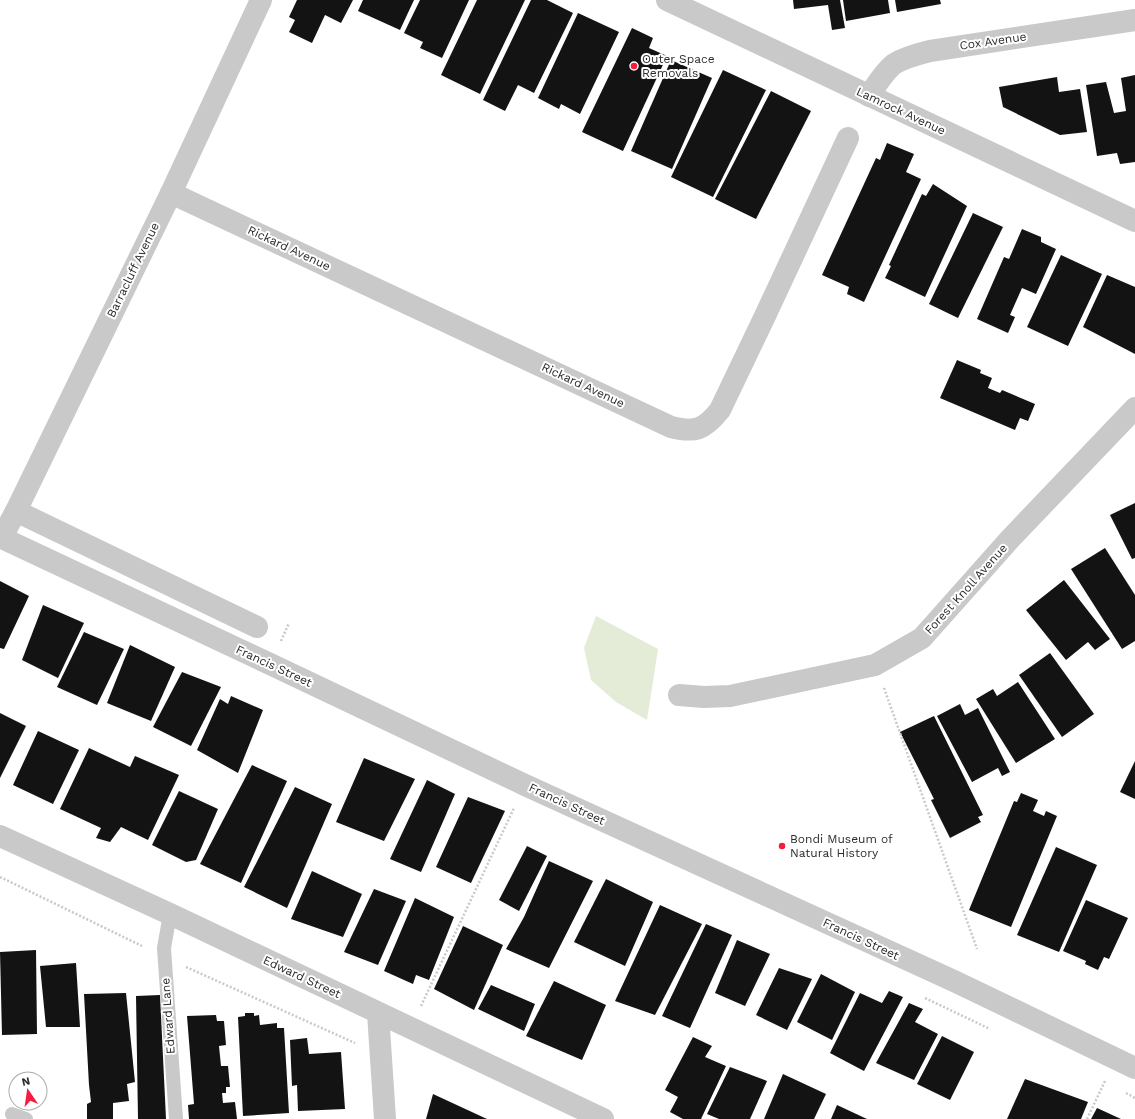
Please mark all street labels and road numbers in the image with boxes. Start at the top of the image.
street label: Cox Avenue [959,29,1027,53]
street label: Lamrock Avenue [854,84,948,138]
street label: Barracluff Avenue [104,220,162,320]
street label: Rickard Avenue [245,223,333,273]
street label: Rickard Avenue [539,360,627,410]
street label: Forest Knoll Avenue [922,541,1010,637]
street label: Francis Street [234,642,314,690]
street label: Francis Street [527,780,607,828]
street label: Francis Street [821,915,901,963]
street label: Edward Street [261,953,343,1001]
street label: Edward Lane [158,977,178,1055]

